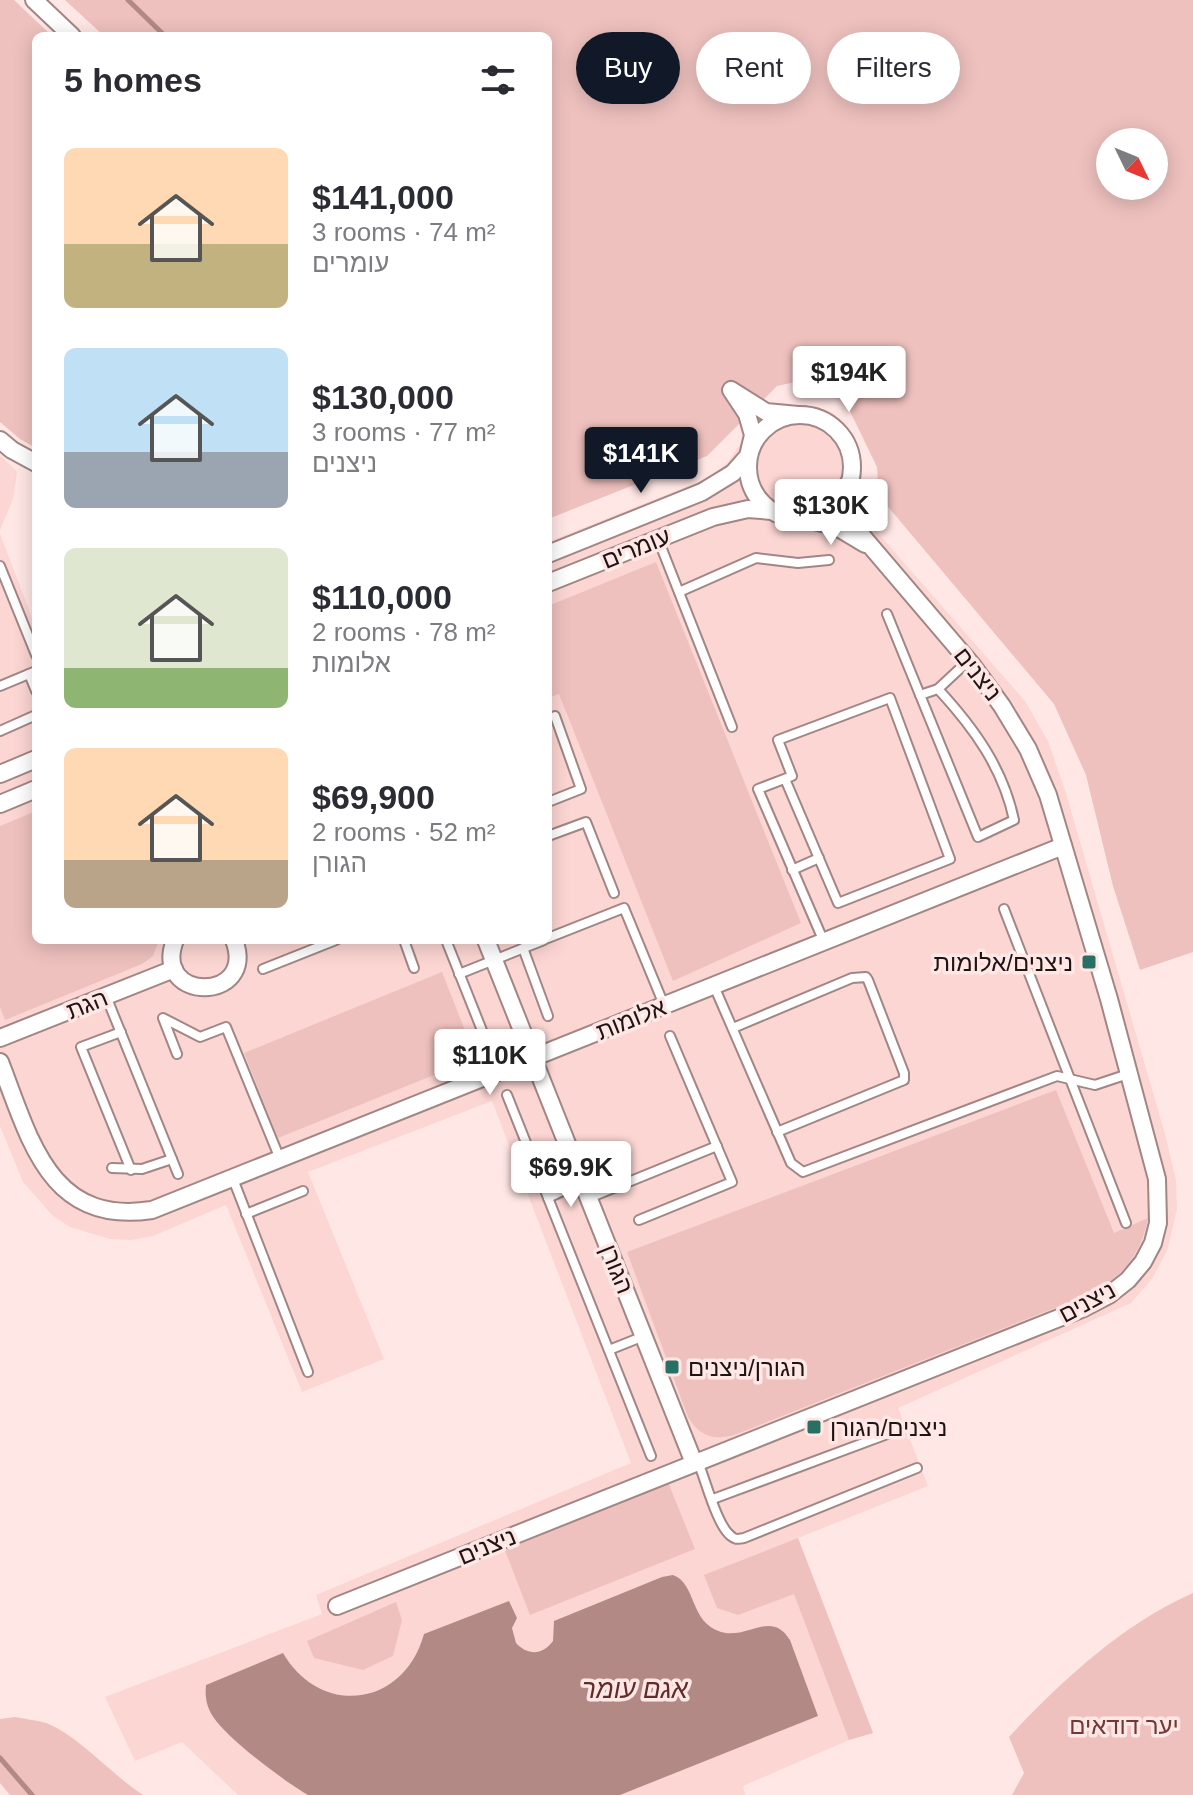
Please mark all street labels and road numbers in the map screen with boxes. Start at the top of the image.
street label: עומרים [598,522,674,574]
street label: ניצנים [949,642,1007,706]
street label: הגת [62,984,112,1024]
street label: אלומות [592,993,670,1045]
street label: הגורן [595,1240,639,1298]
street label: ניצנים [1054,1276,1120,1328]
street label: ניצנים [454,1522,520,1570]

